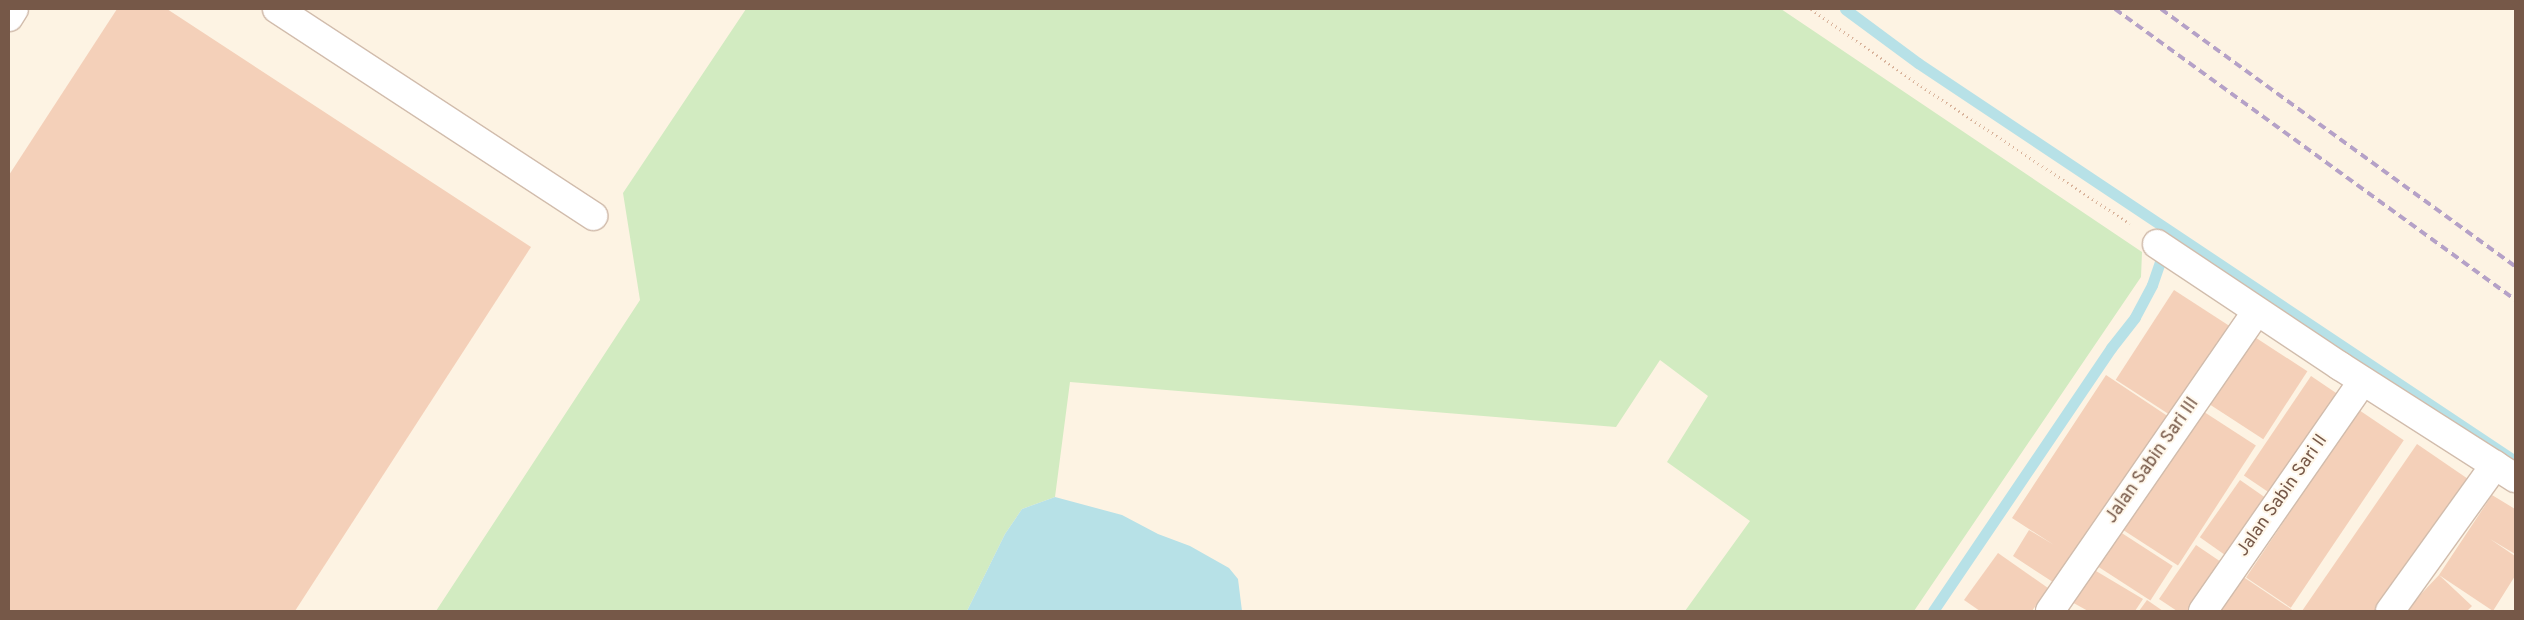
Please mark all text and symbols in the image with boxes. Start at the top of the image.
street label: Jalan Sabin Sari III [2102,394,2204,528]
street label: Jalan Sabin Sari II [2233,431,2333,561]

